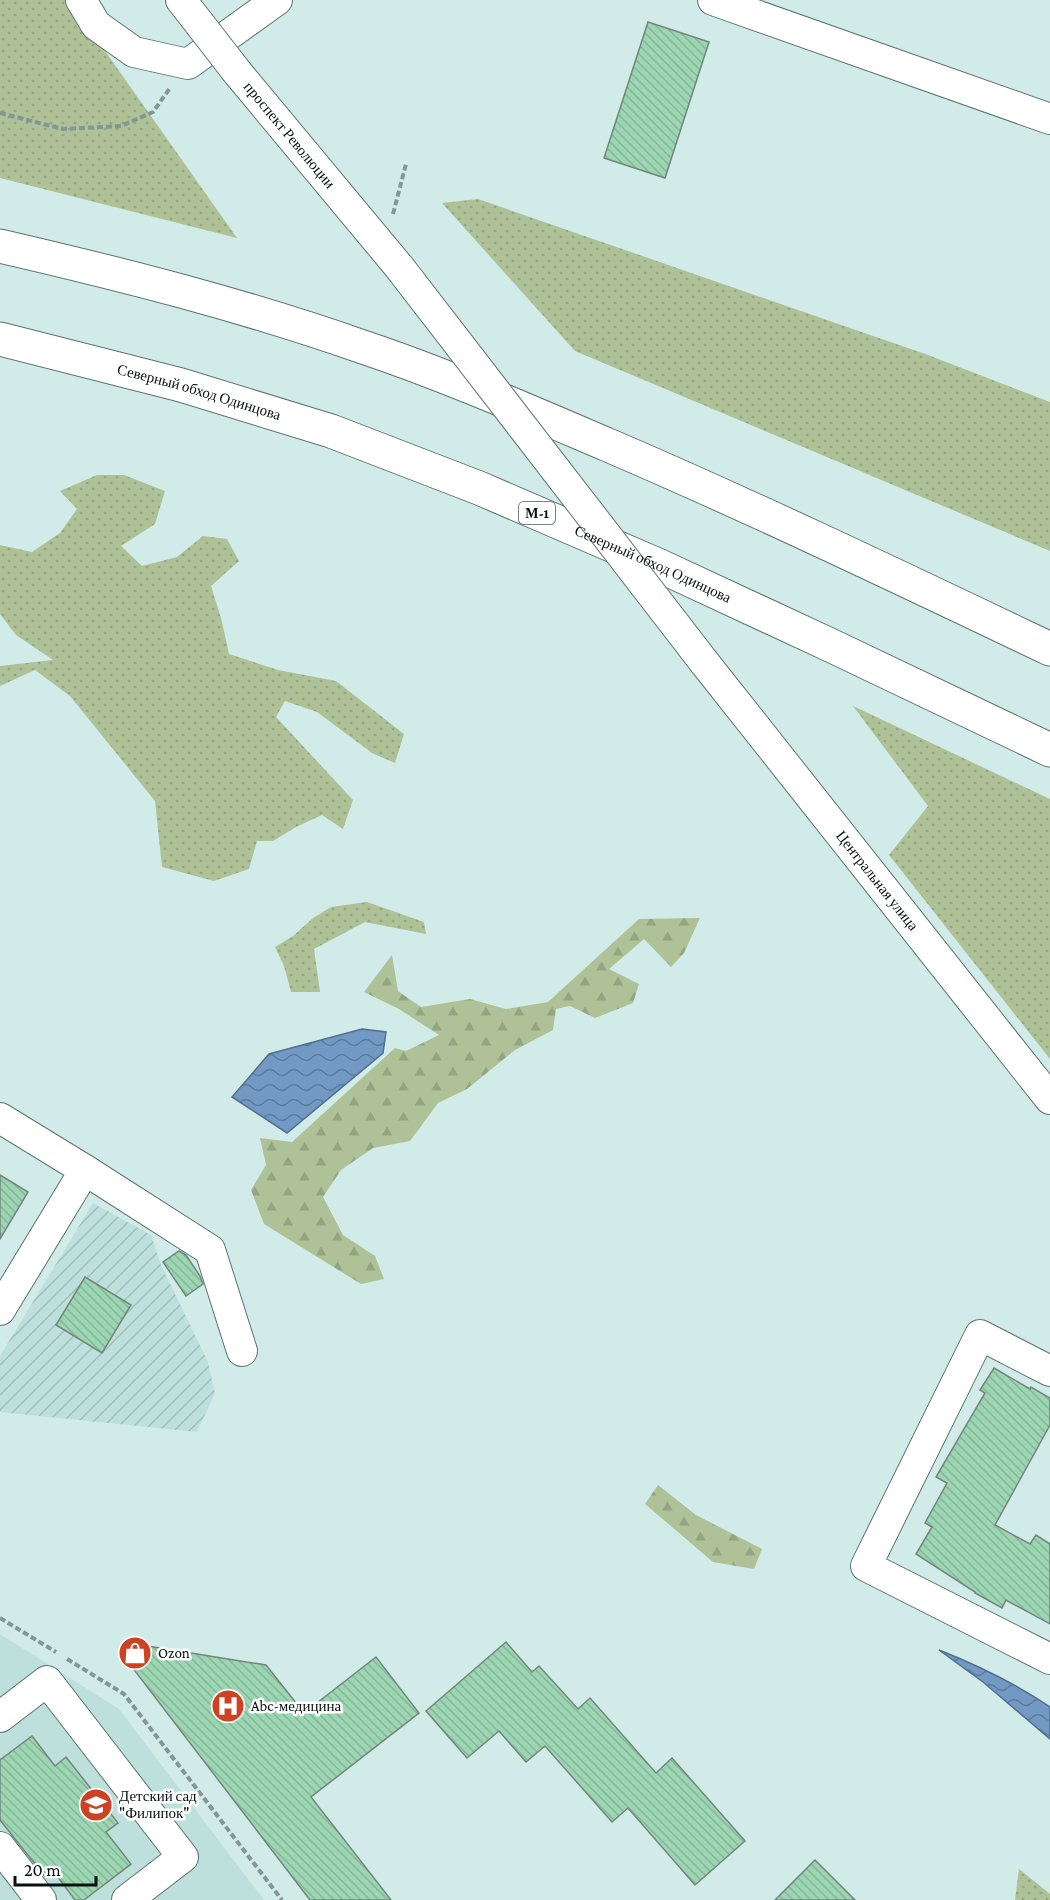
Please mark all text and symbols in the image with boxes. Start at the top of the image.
street label: проспект Революции [241,79,338,191]
street label: Северный обход Одинцова [116,361,283,423]
road number: М-1 [519,502,555,524]
street label: Северный обход Одинцова [572,522,734,606]
street label: Центральная улица [833,828,922,934]
shop icon: Ozon [117,1635,153,1671]
place label: Ozon [158,1645,190,1661]
hospital icon: Abc-медицина [210,1688,246,1724]
place label: Abc-медицина [251,1698,342,1714]
school or university icon: Детский сад "Филипок" [78,1787,114,1823]
place label: Детский сад "Филипок" [119,1788,197,1821]
scale bar [15,1849,96,1887]
text: 20 m [24,1860,61,1880]

